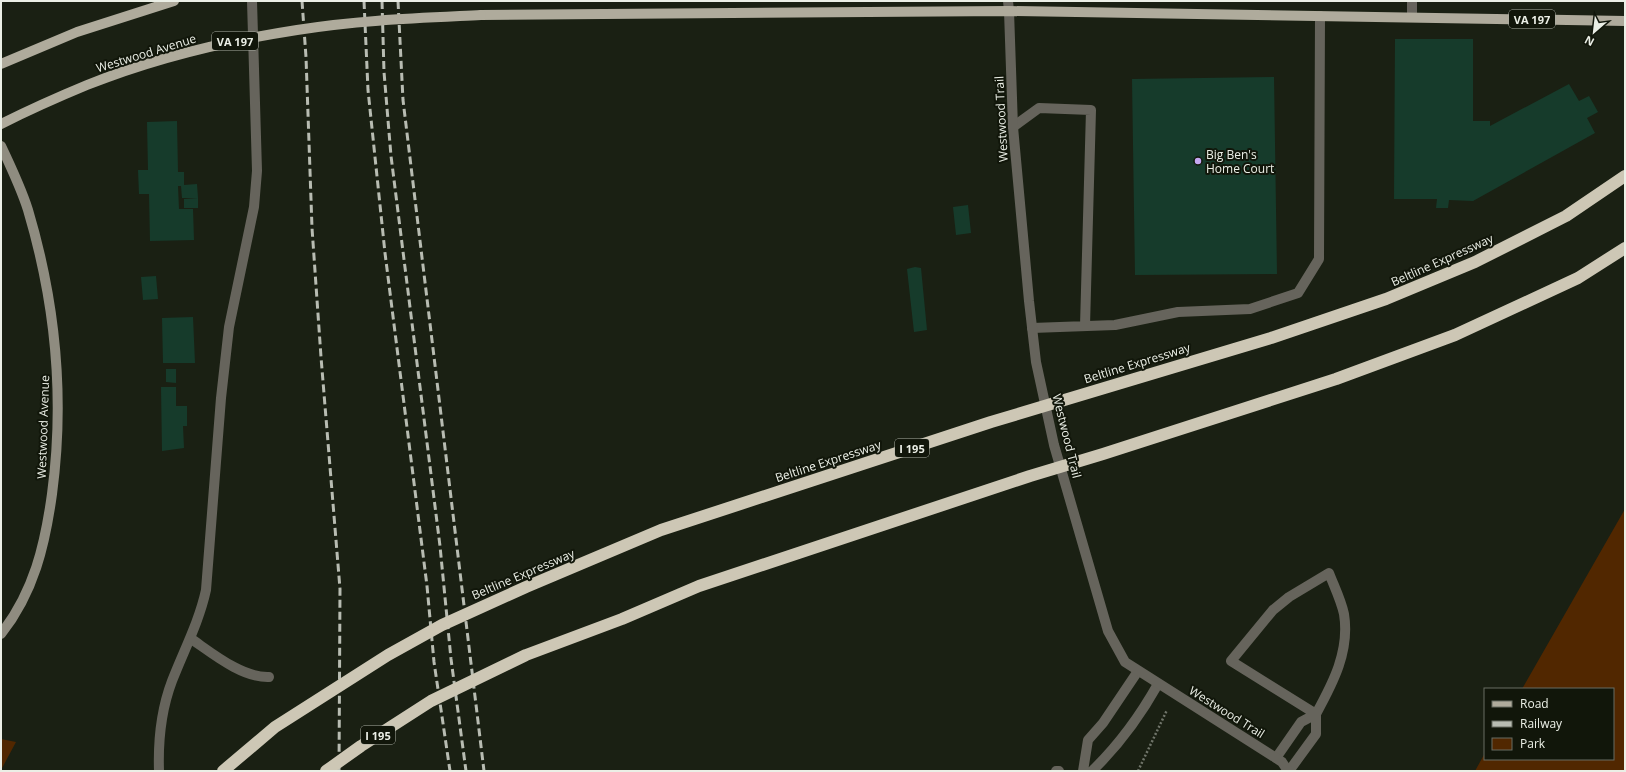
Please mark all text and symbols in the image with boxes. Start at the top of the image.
road number: VA 197 [1509,10,1555,28]
north arrow [1574,12,1614,52]
street label: Westwood Avenue [94,30,198,76]
road number: VA 197 [212,32,258,50]
text: N [1582,33,1597,50]
street label: Westwood Trail [990,75,1012,163]
place label: Big Ben's Home Court [1206,146,1274,177]
marker: Big Ben's Home Court [1193,156,1203,166]
street label: Beltline Expressway [1388,229,1497,290]
street label: Beltline Expressway [1082,338,1193,387]
street label: Westwood Avenue [33,375,53,479]
street label: Westwood Trail [1048,392,1086,480]
street label: Beltline Expressway [773,436,884,486]
road number: I 195 [895,439,929,457]
street label: Beltline Expressway [469,544,578,603]
street label: Westwood Trail [1186,682,1268,742]
legend [1484,688,1614,760]
text: Road [1520,695,1549,712]
text: Railway [1520,715,1563,732]
road number: I 195 [361,726,395,744]
text: Park [1520,735,1546,752]

